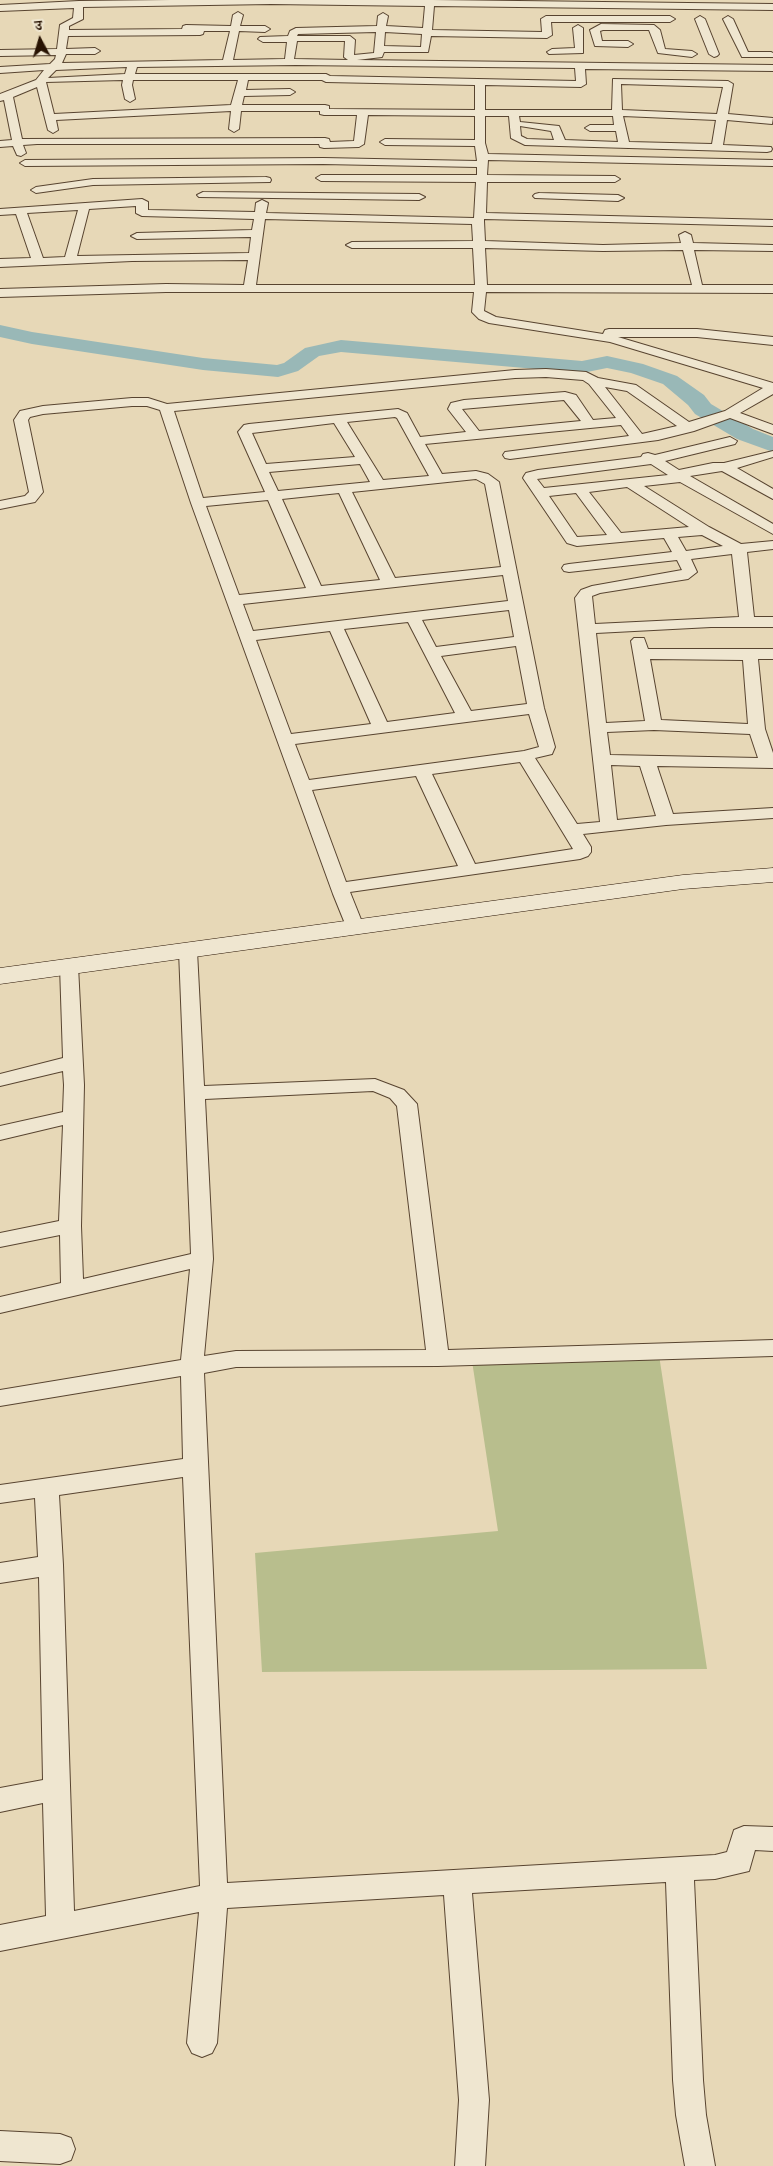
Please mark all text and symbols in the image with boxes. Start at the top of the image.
north arrow [15,15,65,65]
text: उ [34,16,43,34]

